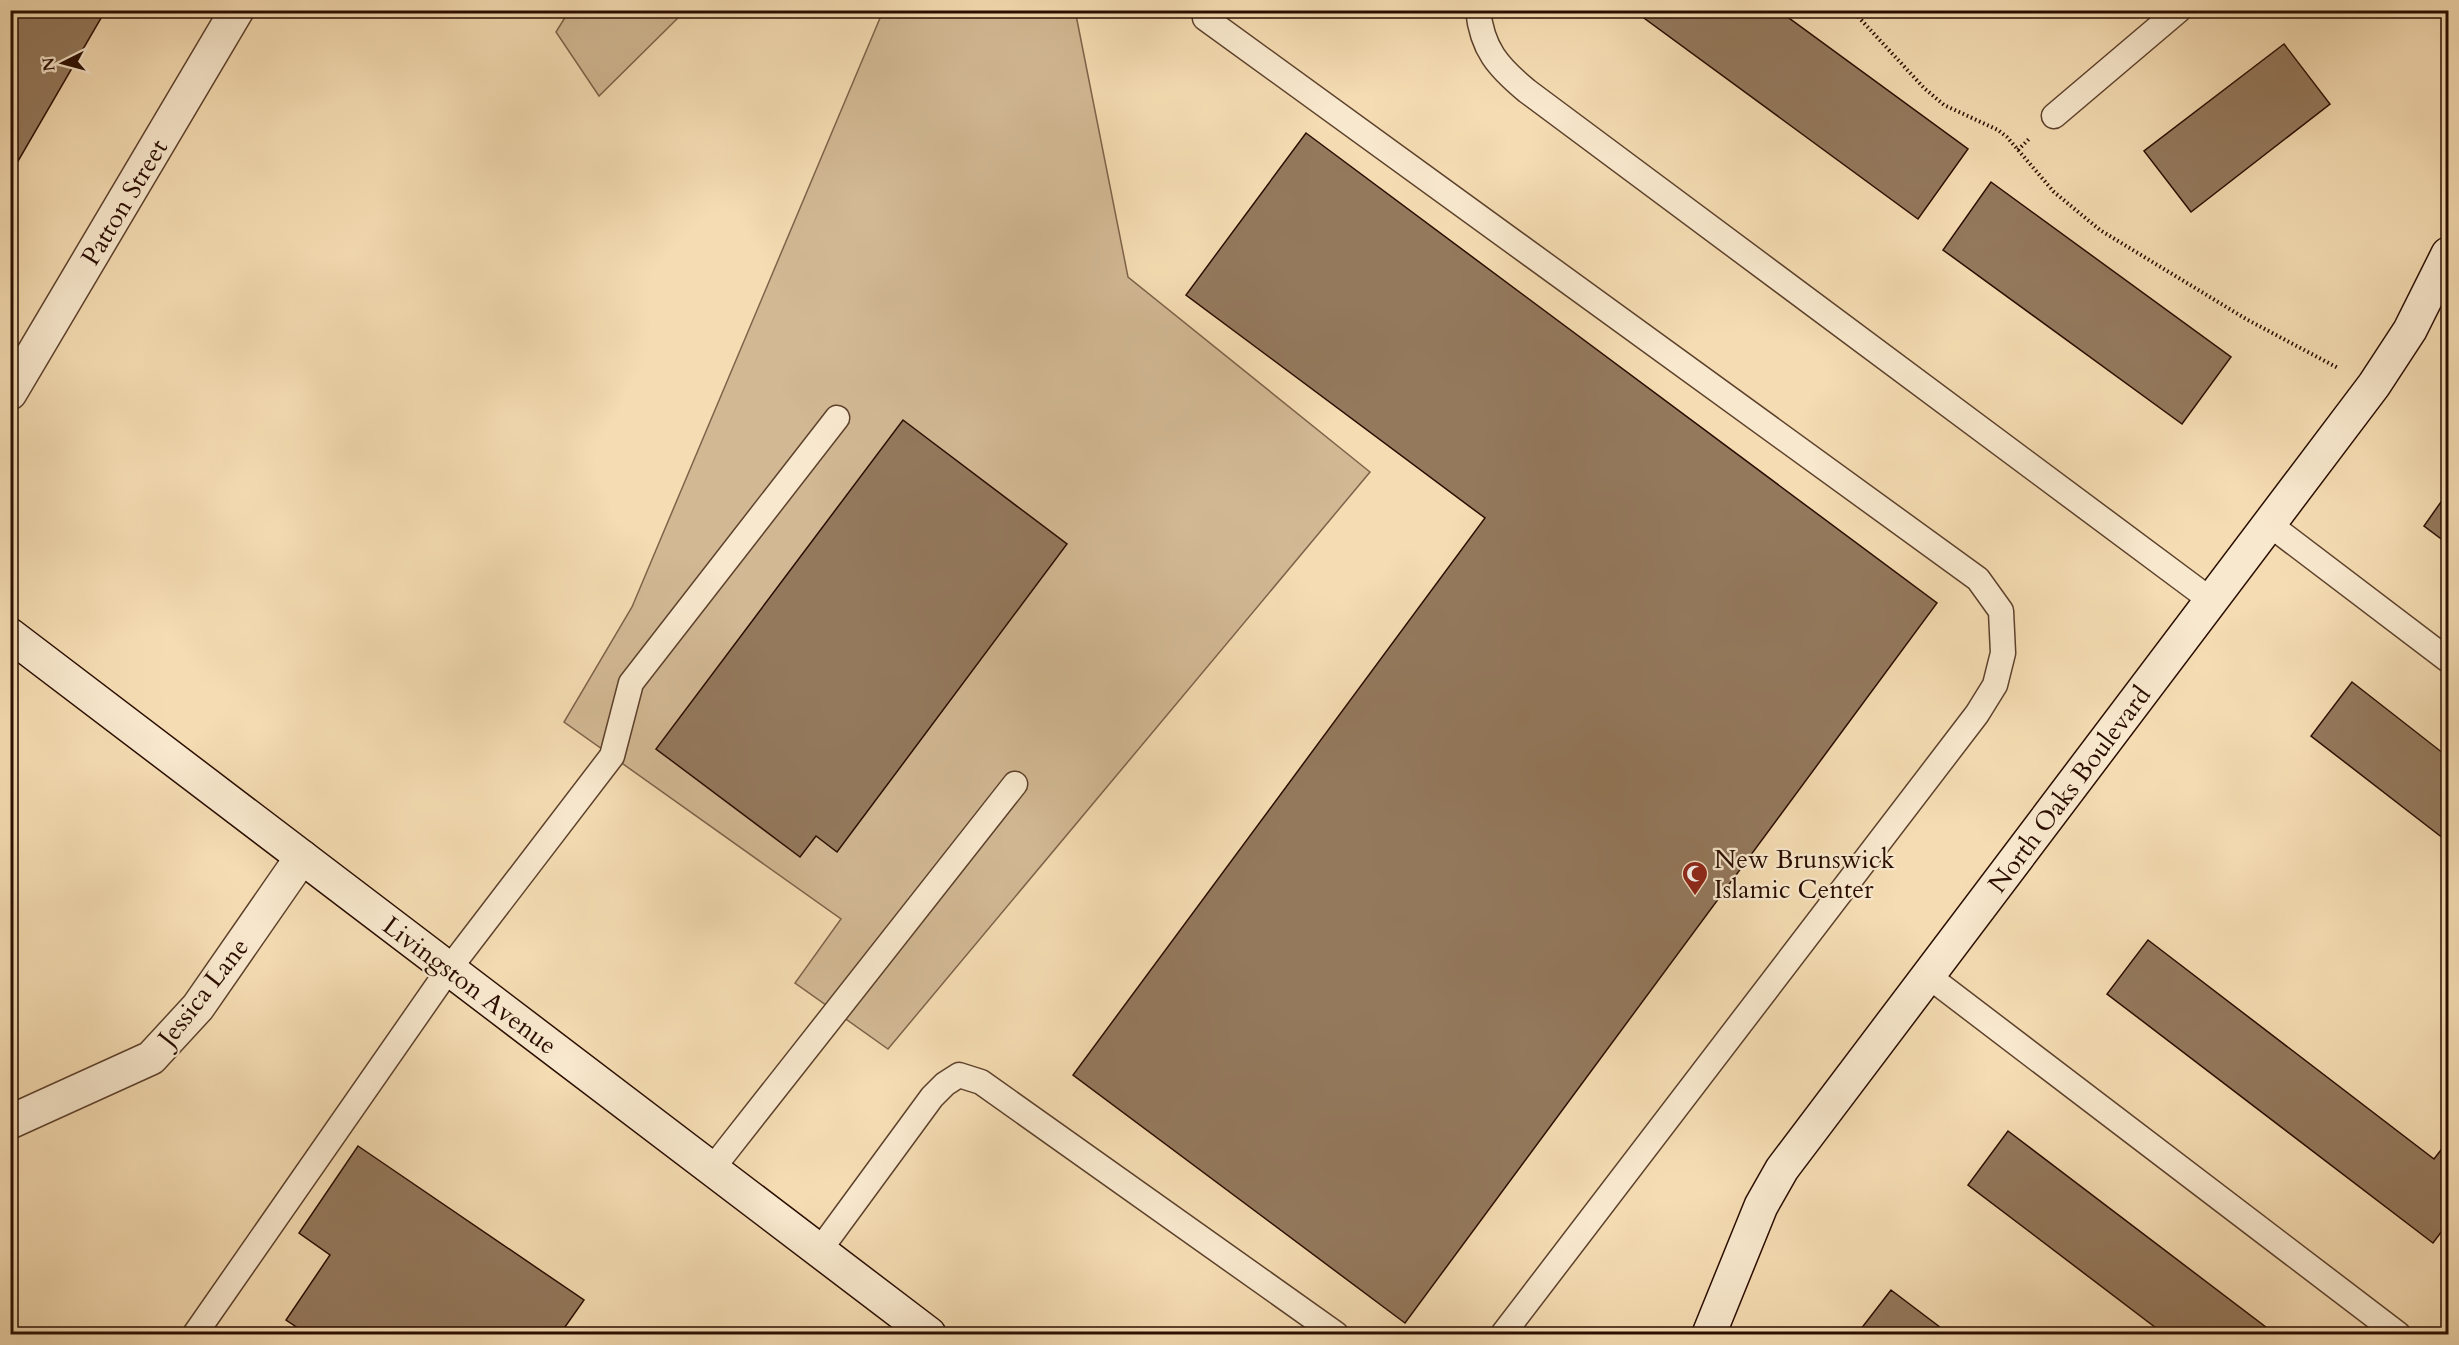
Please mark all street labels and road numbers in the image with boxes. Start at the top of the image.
street label: Patton Street [73,133,176,272]
street label: North Oaks Boulevard [1980,679,2159,900]
street label: Livingston Avenue [375,908,564,1063]
street label: Jessica Lane [147,931,257,1057]

